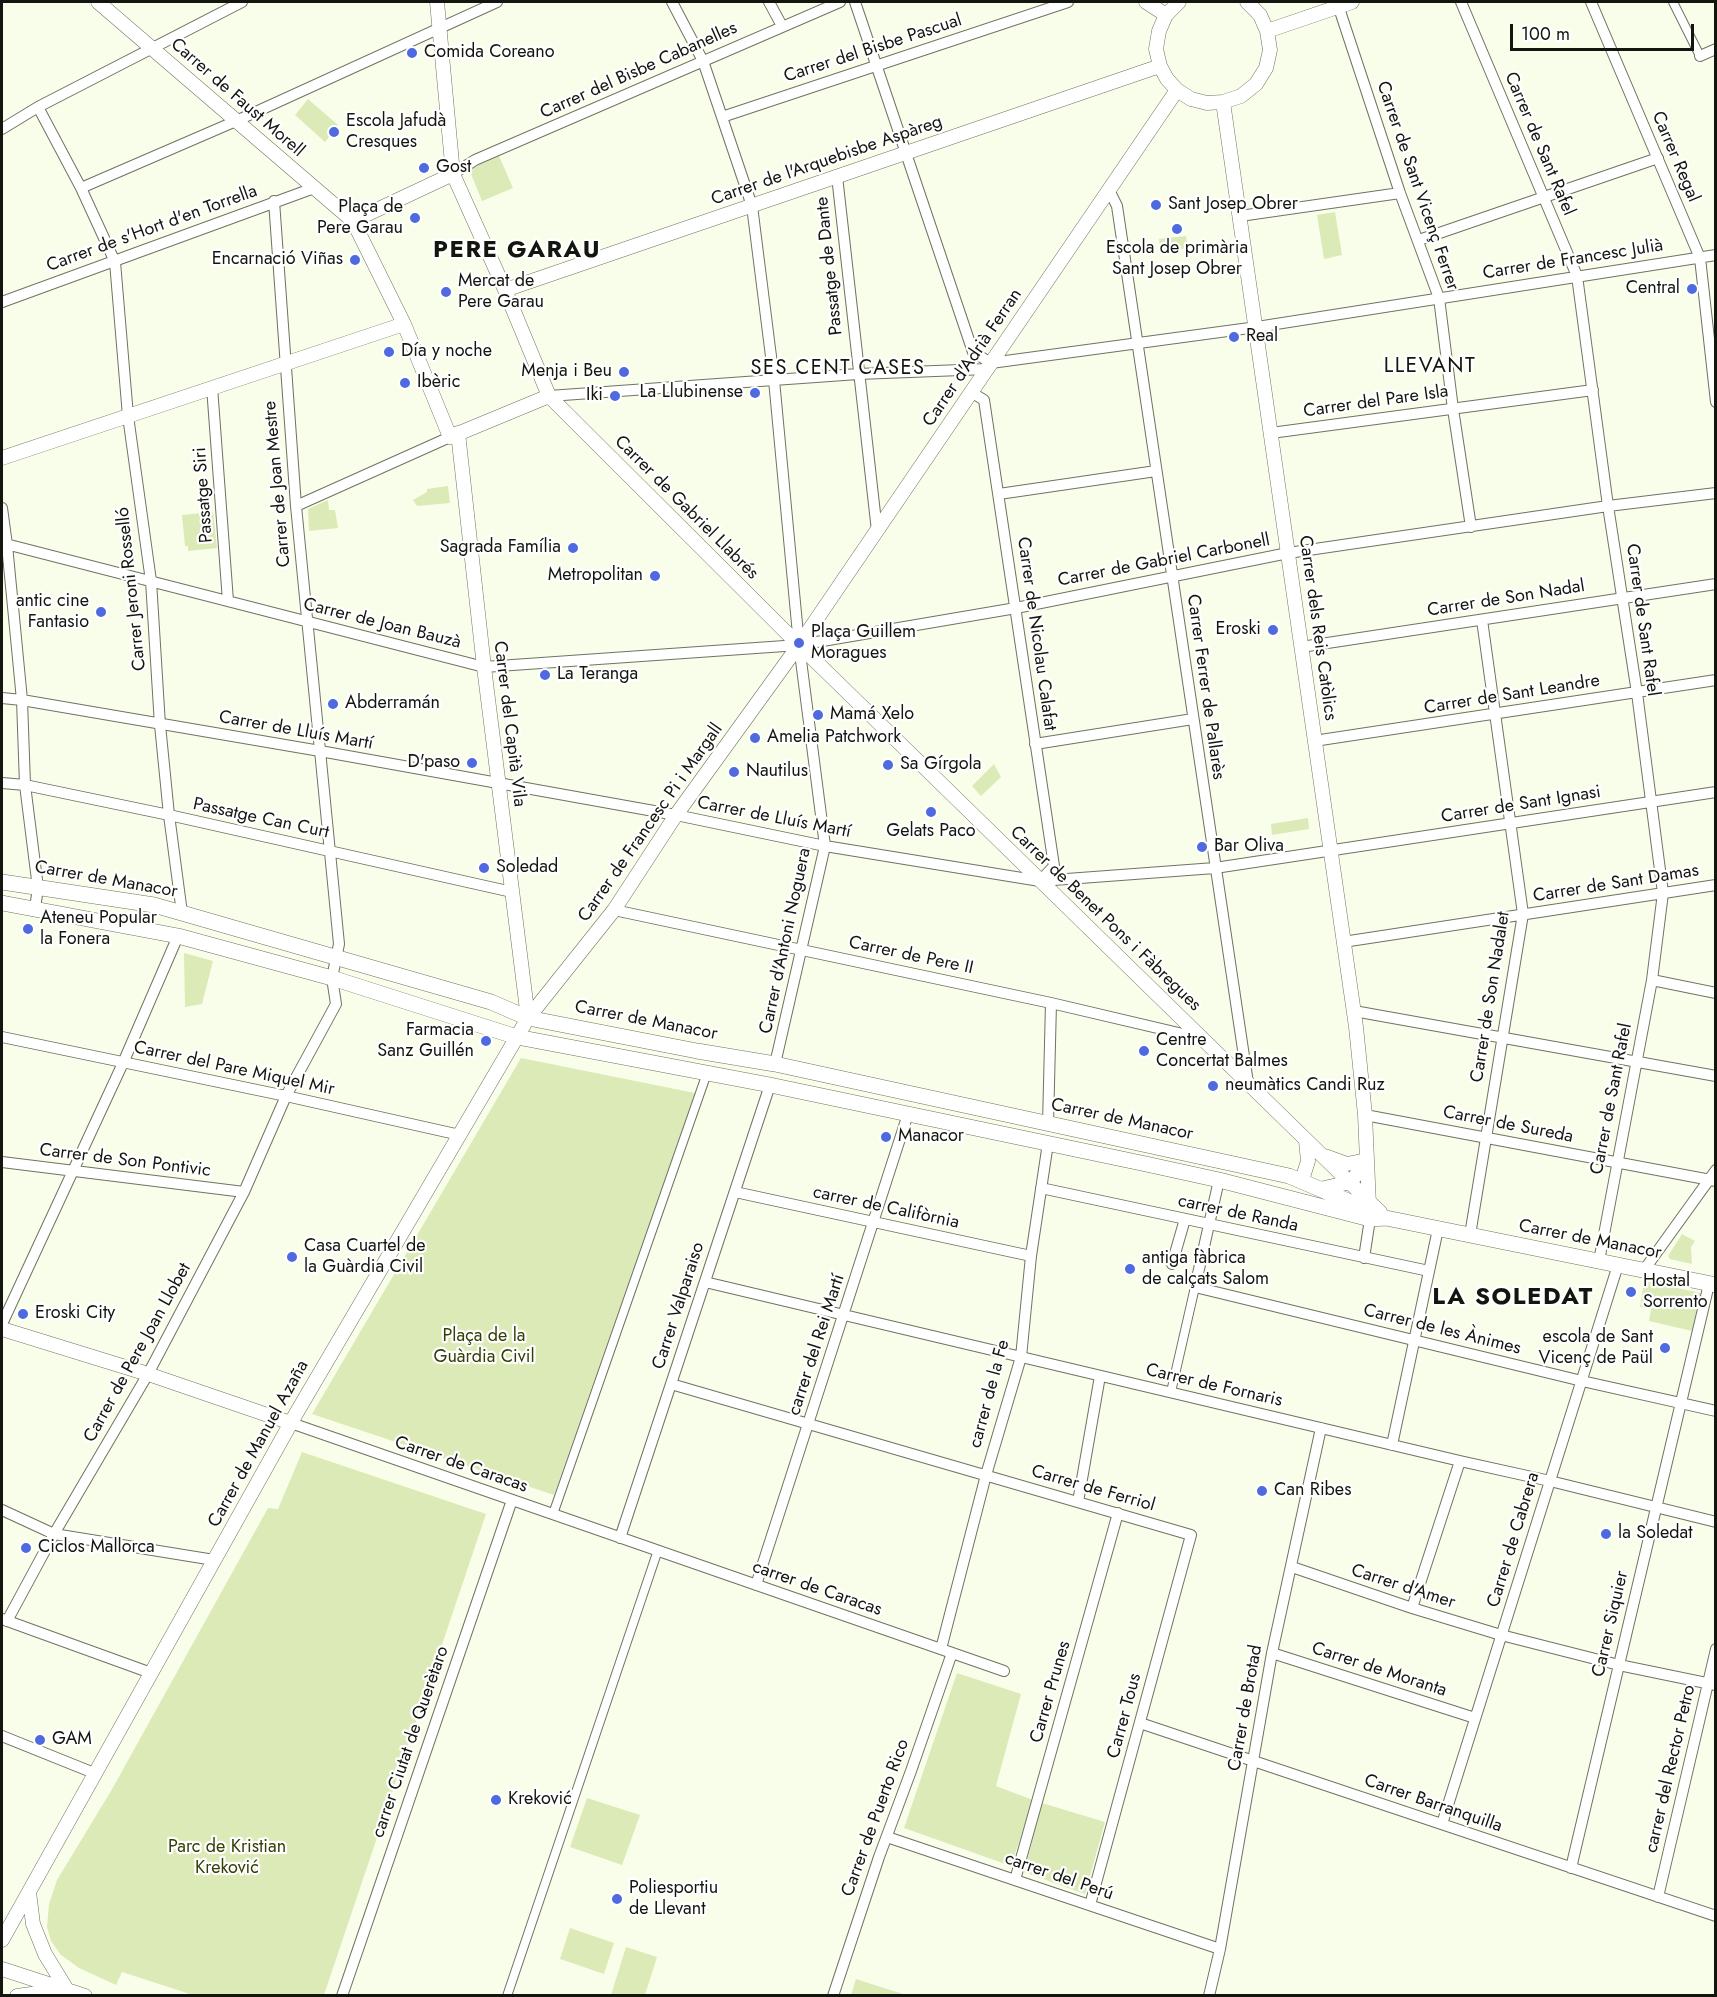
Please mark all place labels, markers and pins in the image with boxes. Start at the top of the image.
place label: Comida Coreano [424,42,554,64]
marker: Comida Coreano [405,46,419,60]
place label: Escola Jafudà Cresques [346,111,446,154]
marker: Escola Jafudà Cresques [327,125,341,139]
place label: Gost [436,157,471,179]
marker: Gost [417,161,431,175]
place label: Sant Josep Obrer [1168,194,1298,216]
place label: Plaça de Pere Garau [317,197,403,240]
marker: Sant Josep Obrer [1149,198,1163,212]
marker: Plaça de Pere Garau [408,211,422,225]
marker: Escola de primària Sant Josep Obrer [1170,222,1184,236]
place label: Escola de primària Sant Josep Obrer [1106,238,1248,280]
place label: Encarnació Viñas [212,249,343,271]
marker: Encarnació Viñas [348,253,362,267]
place label: Mercat de Pere Garau [458,271,544,314]
place label: Central [1626,278,1680,300]
marker: Central [1685,282,1699,296]
marker: Mercat de Pere Garau [439,285,453,299]
place label: Real [1246,326,1278,348]
marker: Real [1227,330,1241,344]
place label: Día y noche [401,341,492,363]
marker: Día y noche [382,345,396,359]
place label: Menja i Beu [521,361,612,383]
marker: Menja i Beu [617,365,631,379]
place label: Ibèric [417,372,460,394]
marker: Ibèric [398,376,412,390]
place label: La Llubinense [640,382,743,404]
place label: Iki [586,385,603,407]
marker: La Llubinense [748,386,762,400]
marker: Iki [608,389,622,403]
place label: Sagrada Família [440,537,561,559]
marker: Sagrada Família [566,541,580,555]
place label: Metropolitan [548,565,643,587]
marker: Metropolitan [648,569,662,583]
place label: antic cine Fantasio [16,591,89,634]
marker: antic cine Fantasio [94,605,108,619]
place label: Eroski [1216,619,1261,641]
place label: Plaça Guillem Moragues [811,622,916,664]
marker: Eroski [1266,623,1280,637]
marker: Plaça Guillem Moragues [792,636,806,650]
place label: La Teranga [557,664,638,686]
marker: La Teranga [538,668,552,682]
place label: Abderramán [345,693,440,715]
marker: Abderramán [326,697,340,711]
place label: Mamá Xelo [830,704,914,726]
marker: Mamá Xelo [811,708,825,722]
place label: Amelia Patchwork [767,727,901,749]
marker: Amelia Patchwork [748,731,762,745]
place label: D'paso [408,752,460,774]
place label: Sa Gírgola [900,754,981,776]
marker: D'paso [465,756,479,770]
marker: Sa Gírgola [881,758,895,772]
place label: Nautilus [746,761,808,783]
marker: Nautilus [727,765,741,779]
marker: Gelats Paco [924,805,938,819]
place label: Gelats Paco [886,821,976,843]
place label: Bar Oliva [1214,836,1284,858]
marker: Bar Oliva [1195,840,1209,854]
place label: Soledad [496,857,558,879]
marker: Soledad [477,861,491,875]
place label: Ateneu Popular la Fonera [40,908,157,950]
marker: Ateneu Popular la Fonera [21,922,35,936]
place label: Farmacia Sanz Guillén [377,1020,474,1062]
place label: Centre Concertat Balmes [1156,1030,1288,1072]
marker: Farmacia Sanz Guillén [479,1034,493,1048]
marker: Centre Concertat Balmes [1137,1044,1151,1058]
place label: neumàtics Candi Ruz [1225,1075,1385,1097]
marker: neumàtics Candi Ruz [1206,1079,1220,1093]
place label: Manacor [898,1126,964,1148]
marker: Manacor [879,1130,893,1144]
place label: Casa Cuartel de la Guàrdia Civil [304,1236,426,1278]
place label: antiga fàbrica de calçats Salom [1142,1248,1269,1290]
marker: Casa Cuartel de la Guàrdia Civil [285,1250,299,1264]
marker: antiga fàbrica de calçats Salom [1123,1262,1137,1276]
place label: Hostal Sorrento [1643,1271,1708,1314]
marker: Hostal Sorrento [1624,1285,1638,1299]
place label: Eroski City [35,1303,115,1325]
marker: Eroski City [16,1307,30,1321]
place label: escola de Sant Vicenç de Paül [1539,1327,1653,1370]
marker: escola de Sant Vicenç de Paül [1658,1341,1672,1355]
place label: Can Ribes [1274,1480,1351,1502]
marker: Can Ribes [1255,1484,1269,1498]
place label: la Soledat [1618,1523,1693,1545]
marker: la Soledat [1599,1527,1613,1541]
place label: Ciclos Mallorca [38,1537,155,1559]
marker: Ciclos Mallorca [19,1541,33,1555]
place label: GAM [52,1729,92,1751]
marker: GAM [33,1733,47,1747]
place label: Kreković [508,1789,572,1811]
marker: Kreković [489,1793,503,1807]
place label: Poliesportiu de Llevant [629,1878,718,1920]
marker: Poliesportiu de Llevant [610,1892,624,1906]

